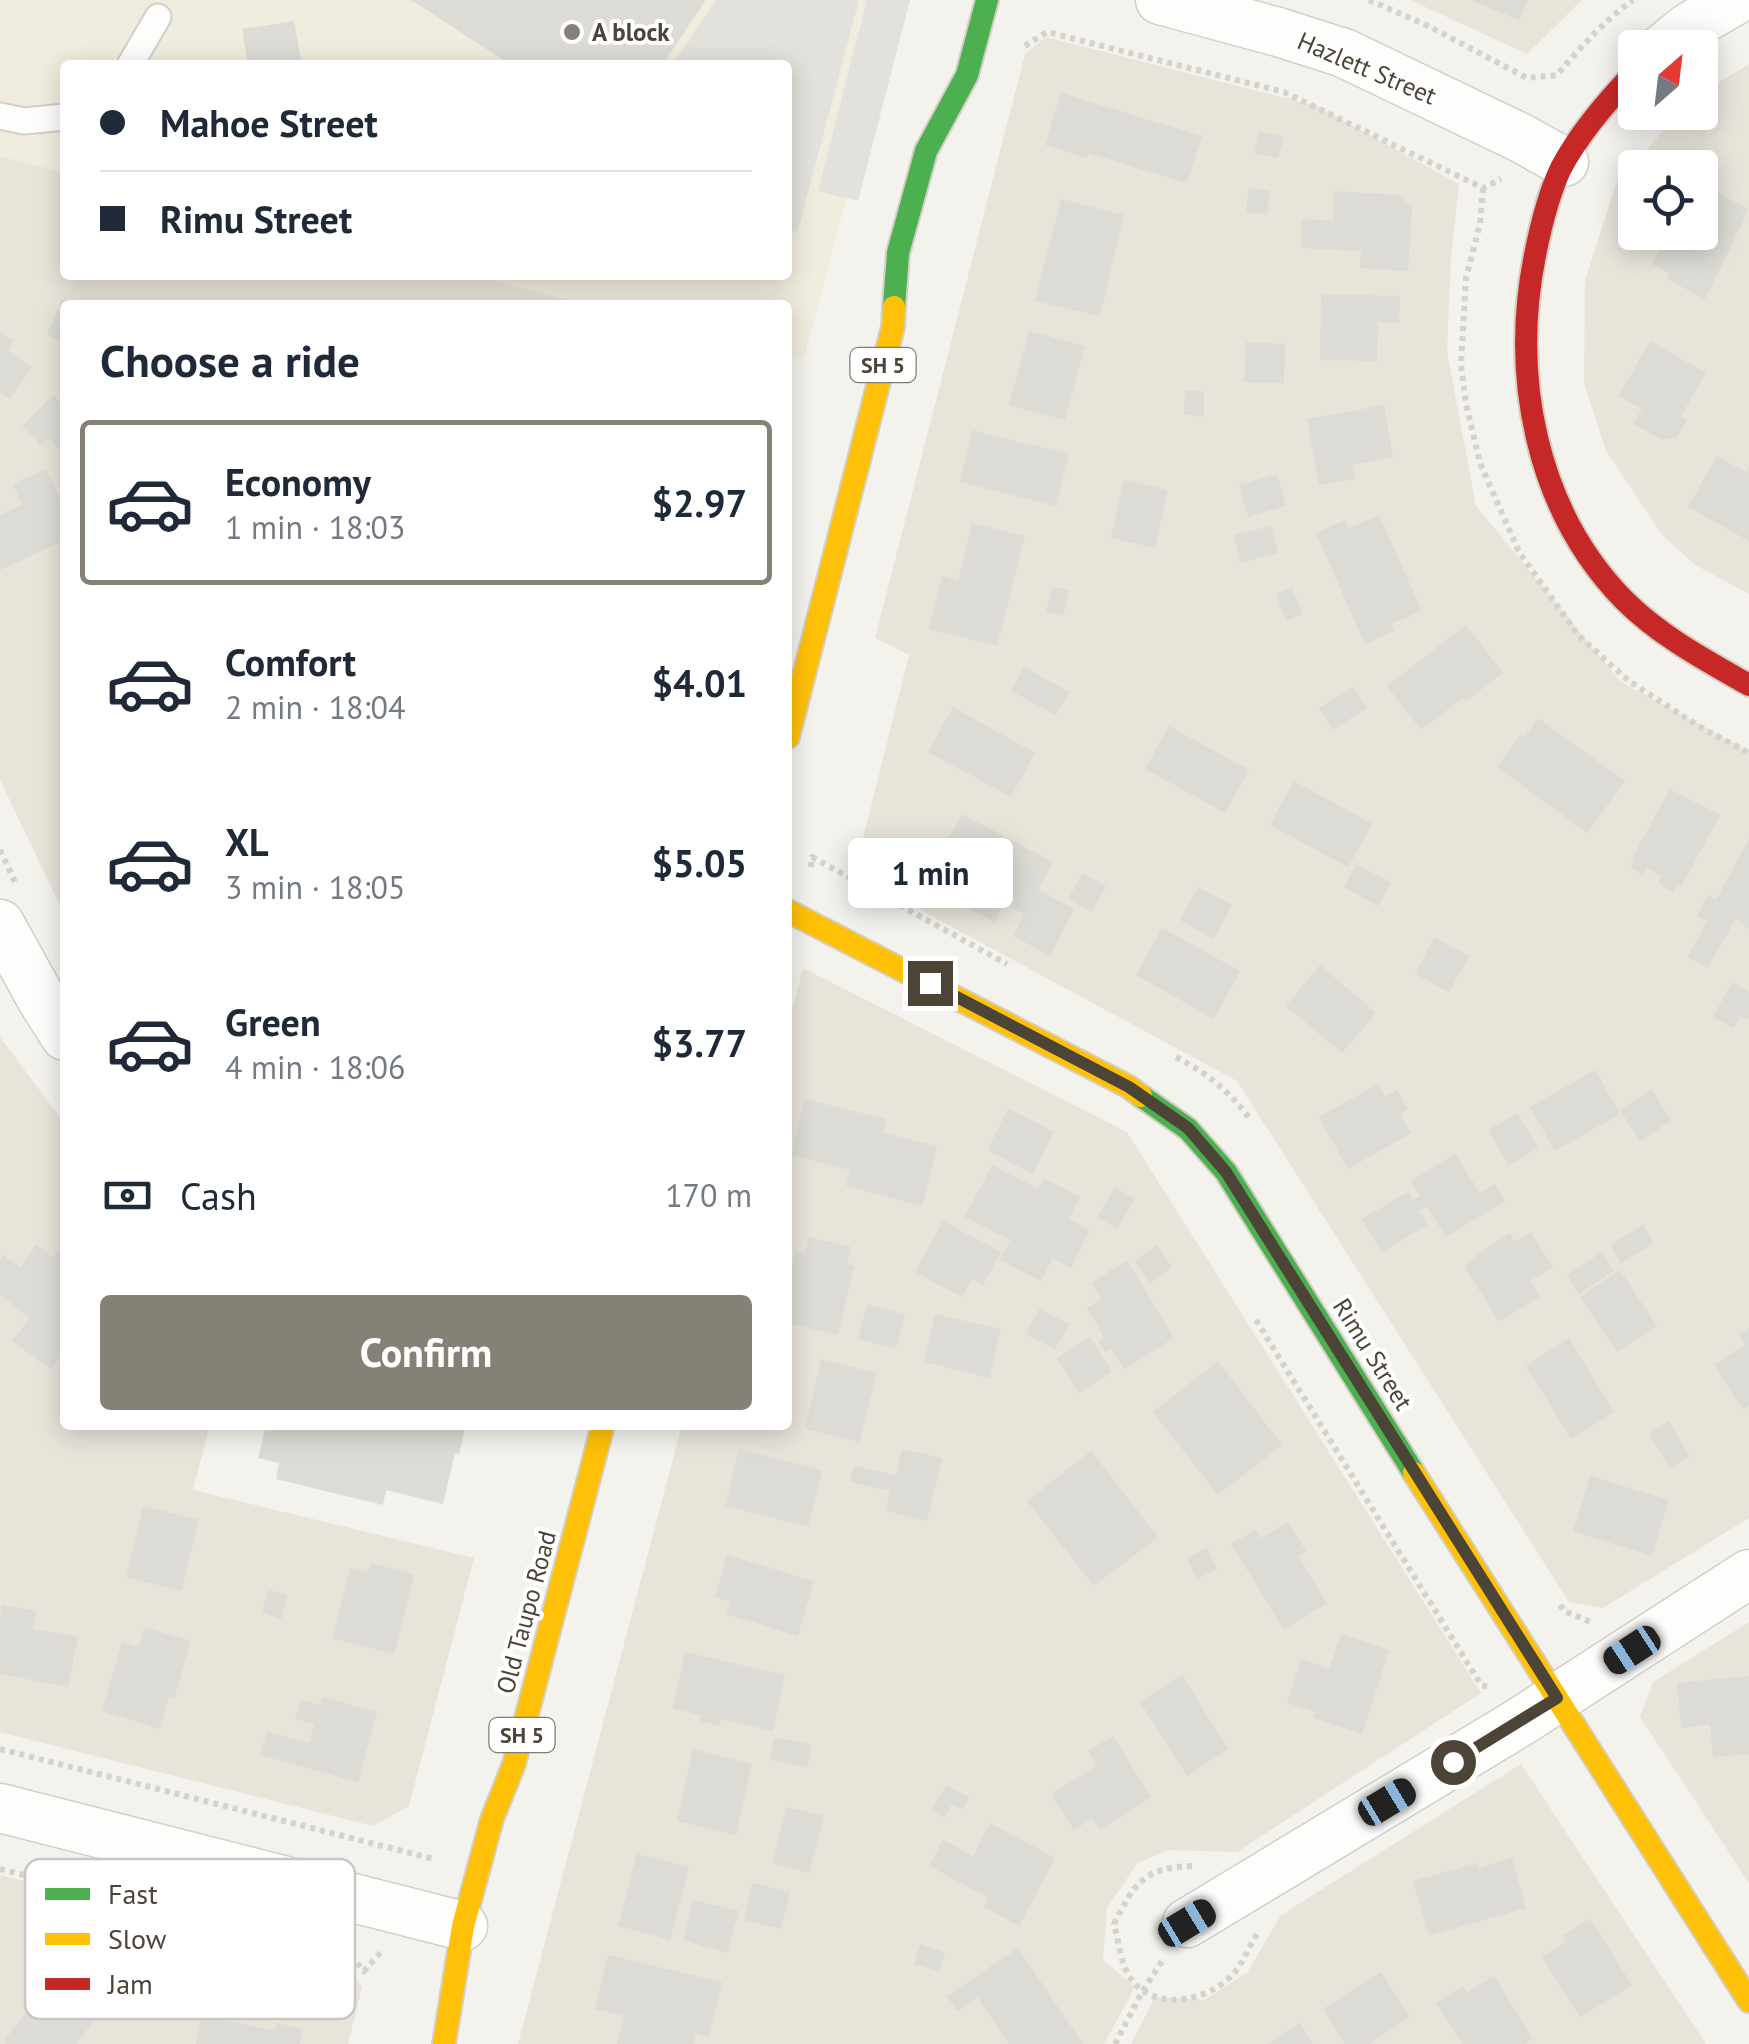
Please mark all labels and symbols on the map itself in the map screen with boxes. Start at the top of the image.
place label: A block [592,16,670,48]
marker: A block [561,21,583,43]
street label: Hazlett Street [1293,24,1442,112]
north arrow [1618,30,1718,130]
road number: SH 5 [850,348,916,382]
callout: 1 min [848,838,1012,908]
route end [908,961,953,1006]
street label: Rimu Street [1326,1292,1420,1416]
street label: Old Taupo Road [489,1527,563,1697]
car [1599,1621,1665,1679]
road number: SH 5 [490,1718,554,1752]
route start [1431,1740,1476,1785]
car [1354,1774,1420,1830]
legend [25,1859,355,2019]
text: Fast [108,1875,158,1912]
car [1154,1895,1220,1951]
text: Slow [108,1920,167,1957]
text: Jam [107,1965,153,2002]

